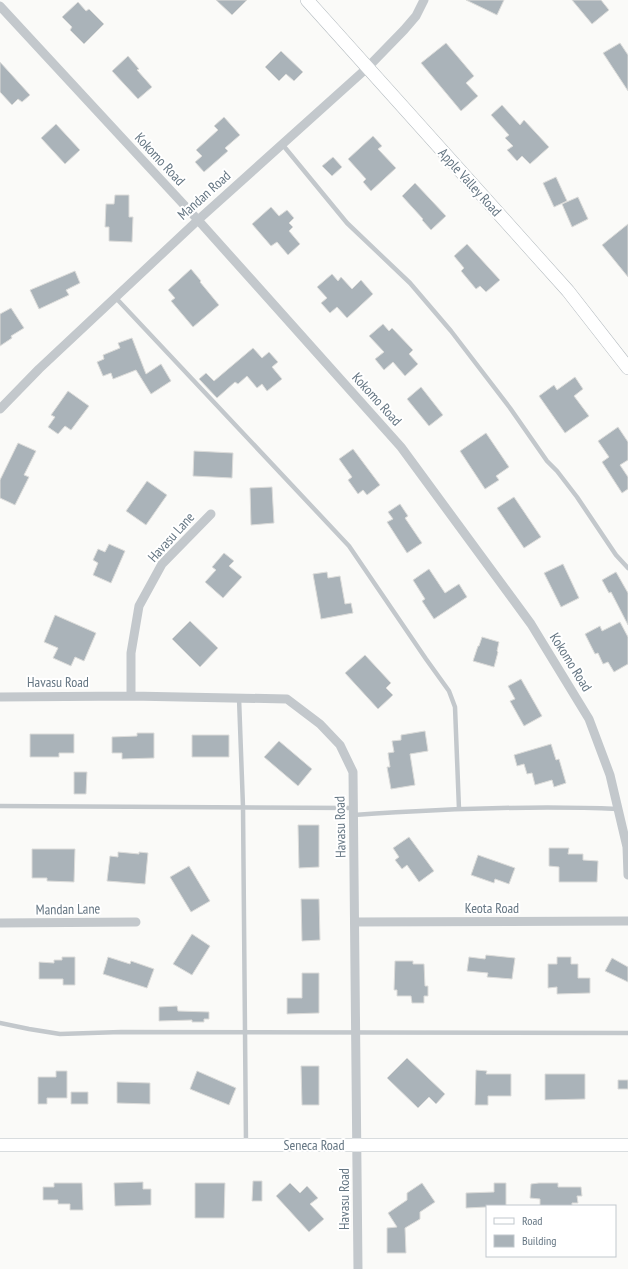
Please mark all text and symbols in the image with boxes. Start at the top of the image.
street label: Kokomo Road [131,129,189,189]
street label: Apple Valley Road [435,144,505,220]
street label: Mandan Road [174,166,234,224]
street label: Kokomo Road [348,369,406,429]
street label: Havasu Lane [144,508,198,566]
street label: Kokomo Road [546,629,596,695]
street label: Havasu Road [27,673,89,691]
street label: Havasu Road [330,796,350,858]
street label: Mandan Lane [36,899,101,919]
street label: Keota Road [465,899,519,917]
street label: Seneca Road [283,1136,345,1154]
street label: Havasu Road [335,1168,353,1230]
legend [486,1205,616,1257]
text: Road [522,1213,542,1228]
text: Building [522,1233,557,1248]

